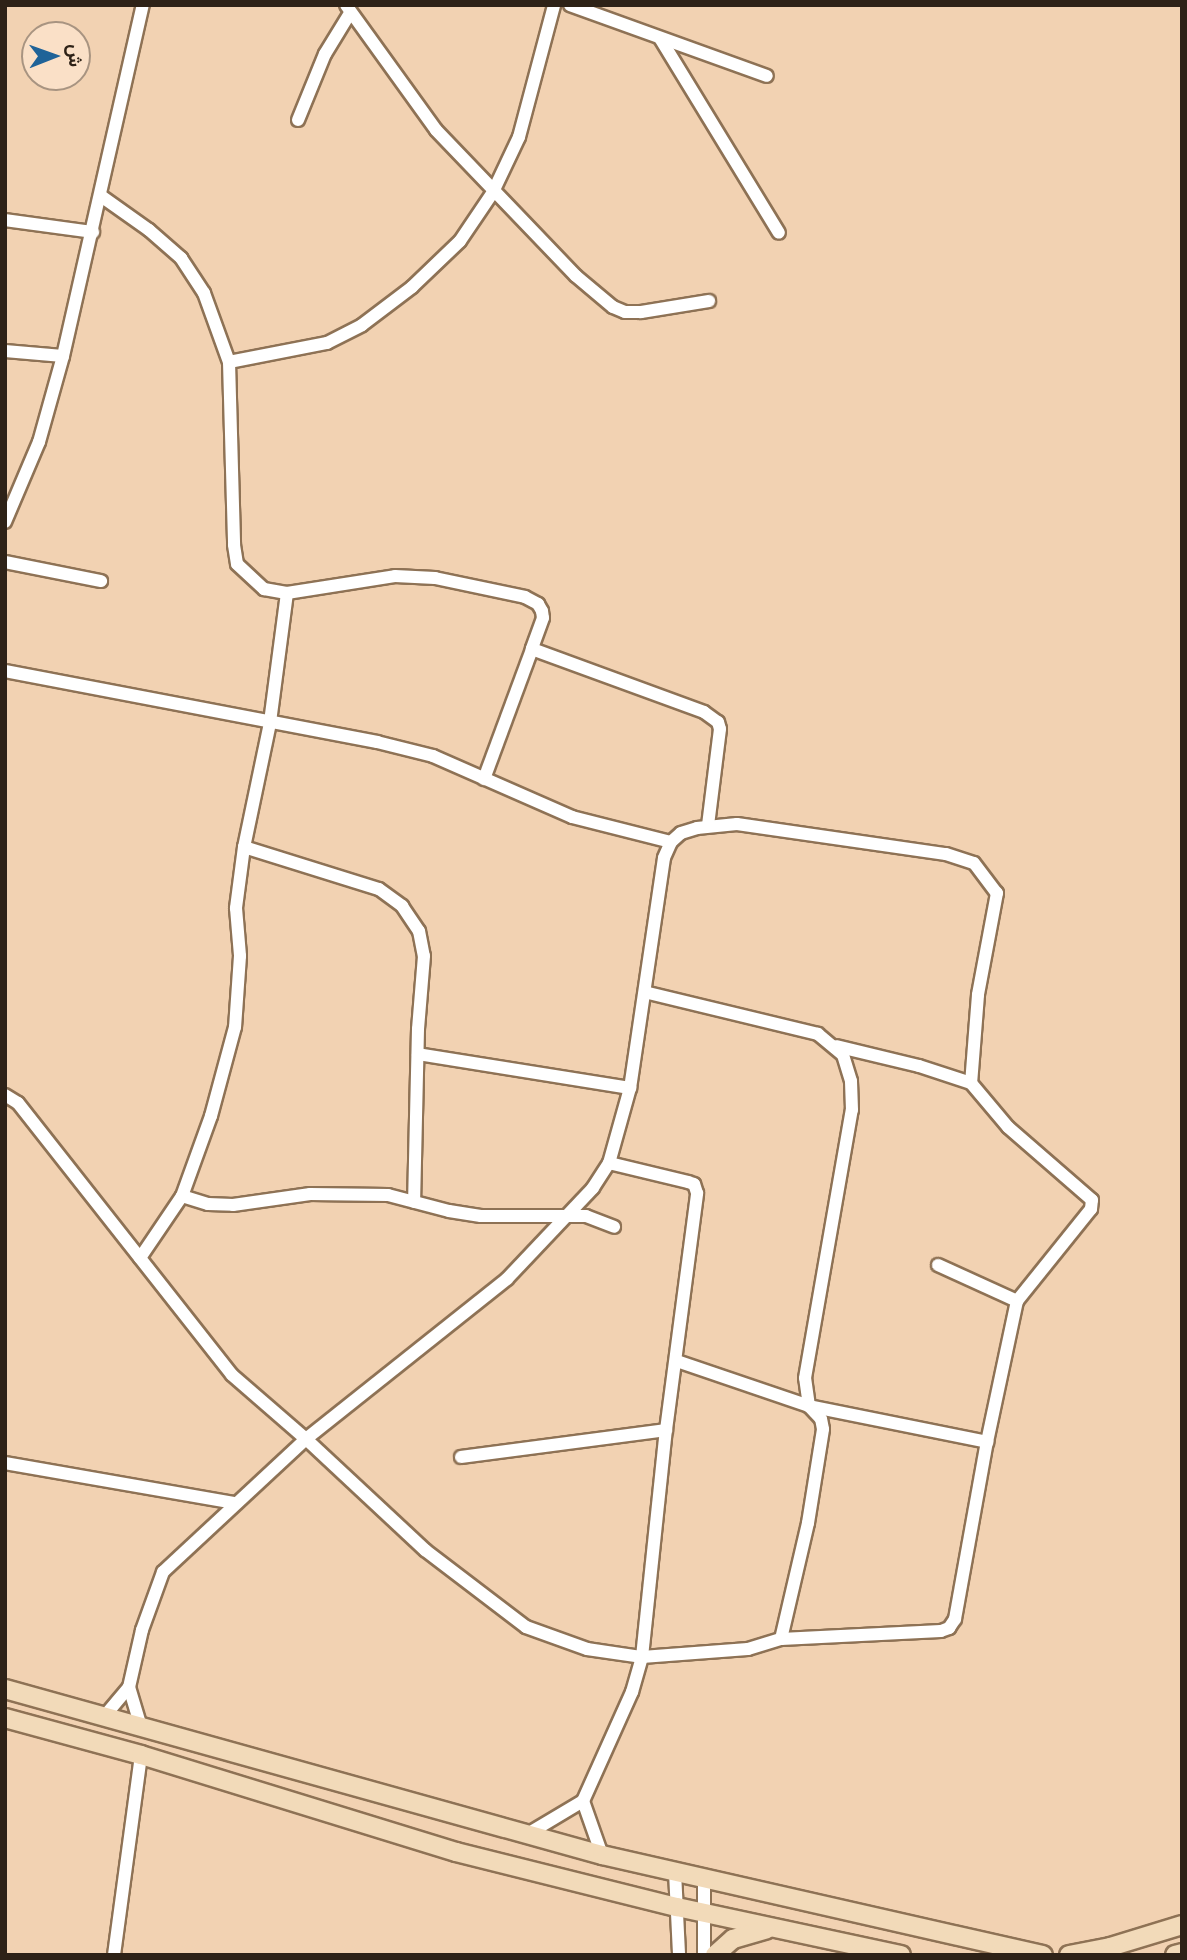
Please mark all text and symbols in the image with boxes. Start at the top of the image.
north arrow [21,21,91,91]
text: ش [65,44,86,67]

